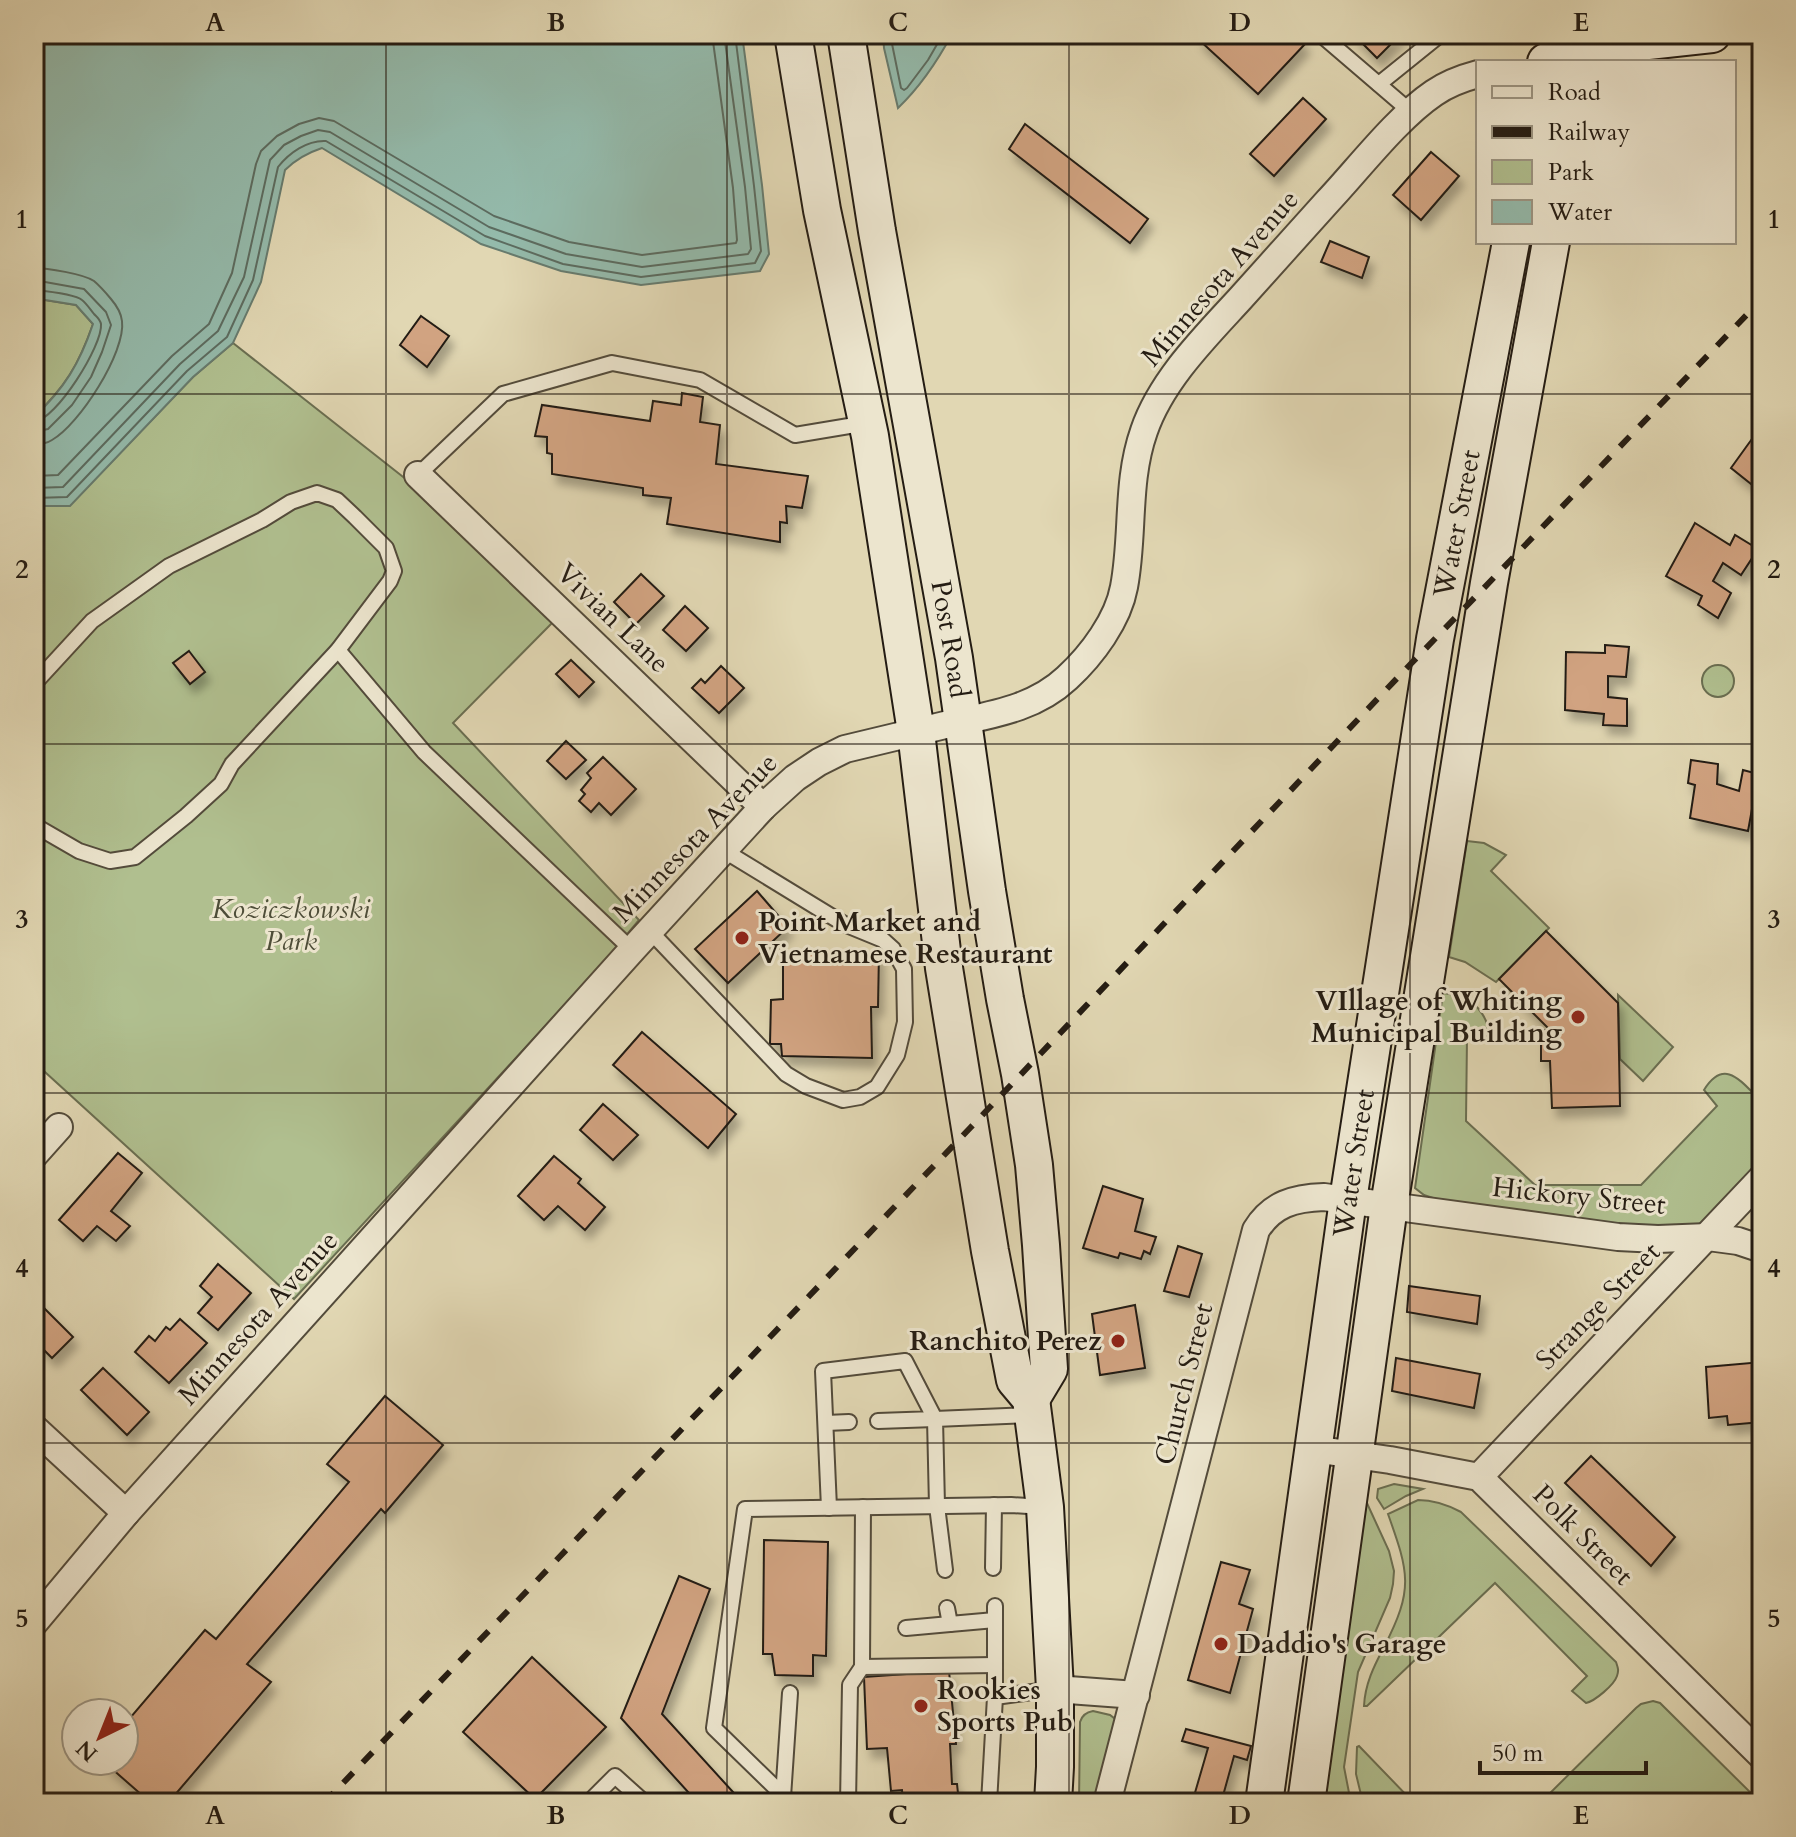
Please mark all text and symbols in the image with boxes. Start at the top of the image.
text: A [205,5,225,40]
text: B [547,5,565,40]
text: C [888,5,908,40]
text: D [1229,5,1251,40]
text: E [1573,5,1589,40]
legend [1476,60,1736,244]
text: Road [1548,76,1601,109]
text: Railway [1548,116,1630,149]
text: Park [1548,156,1594,189]
street label: Minnesota Avenue [1133,182,1307,374]
text: Water [1547,196,1612,229]
text: 1 [15,202,29,237]
text: 1 [1767,202,1781,237]
street label: Water Street [1424,446,1490,602]
text: 2 [15,552,29,587]
text: 2 [1767,552,1781,587]
street label: Vivian Lane [548,554,678,682]
street label: Post Road [921,577,978,701]
street label: Minnesota Avenue [604,745,786,931]
park label: Koziczkowski Park [212,890,371,960]
text: 3 [15,902,29,937]
text: 3 [1767,902,1781,937]
place label: Point Market and Vietnamese Restaurant [758,903,1053,973]
marker: Point Market and Vietnamese Restaurant [733,929,751,947]
place label: VIllage of Whiting Municipal Building [1311,982,1562,1052]
marker: VIllage of Whiting Municipal Building [1569,1008,1587,1026]
street label: Water Street [1324,1086,1384,1241]
street label: Hickory Street [1490,1168,1668,1224]
street label: Minnesota Avenue [169,1223,347,1413]
street label: Strange Street [1527,1234,1669,1378]
text: 4 [15,1251,29,1286]
text: 4 [1767,1251,1781,1286]
street label: Church Street [1146,1299,1222,1469]
place label: Ranchito Perez [909,1322,1102,1360]
marker: Ranchito Perez [1109,1332,1127,1350]
street label: Polk Street [1524,1476,1642,1594]
text: 5 [15,1601,29,1636]
text: 5 [1767,1601,1781,1636]
place label: Daddio's Garage [1237,1625,1447,1663]
marker: Daddio's Garage [1212,1635,1230,1653]
place label: Rookies Sports Pub [937,1671,1073,1741]
north arrow [60,1697,140,1777]
marker: Rookies Sports Pub [912,1697,930,1715]
scale bar [1480,1725,1646,1775]
text: N [70,1733,104,1768]
text: 50 m [1492,1737,1544,1770]
text: A [205,1798,225,1833]
text: B [547,1798,565,1833]
text: C [888,1798,908,1833]
text: D [1229,1798,1251,1833]
text: E [1573,1798,1589,1833]

